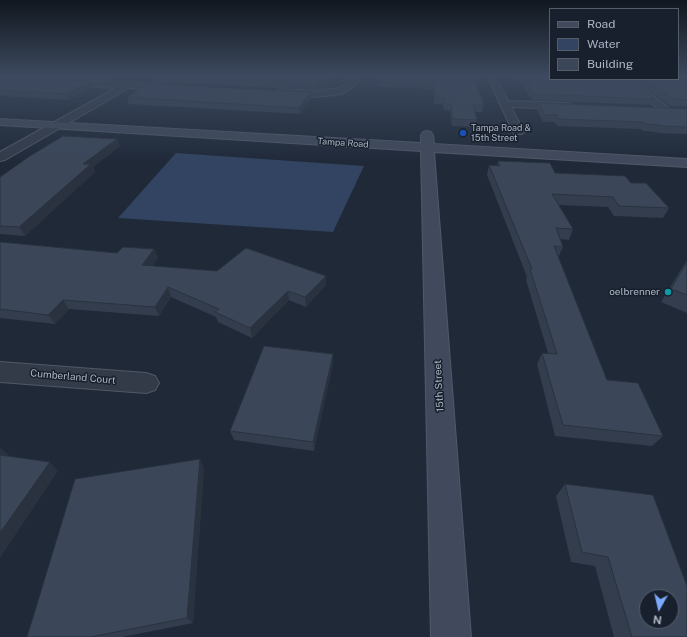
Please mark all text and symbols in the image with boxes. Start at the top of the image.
legend [549,8,679,80]
text: Road [587,17,615,31]
text: Water [587,37,620,51]
text: Building [587,57,633,71]
place label: Tampa Road & 15th Street [471,123,531,144]
marker: Tampa Road & 15th Street [458,128,468,138]
street label: Tampa Road [317,136,369,150]
place label: oelbrenner [609,286,660,298]
marker: oelbrenner [663,287,673,297]
street label: 15th Street [432,360,446,412]
street label: Cumberland Court [30,367,116,387]
north arrow [639,589,679,629]
text: N [652,613,663,626]

